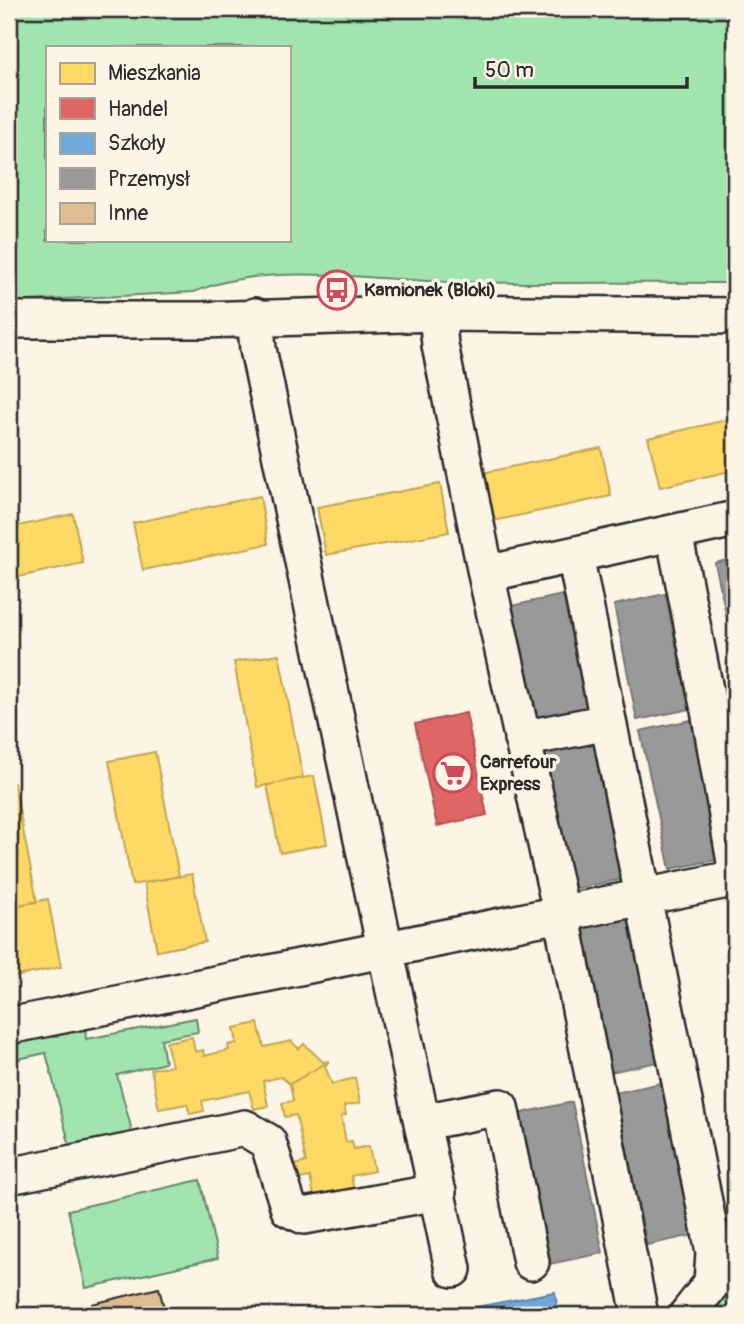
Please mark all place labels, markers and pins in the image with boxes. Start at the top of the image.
bus stop icon: Kamionek (Bloki) [316,269,358,311]
place label: Kamionek (Bloki) [364,278,496,302]
place label: Carrefour Express [480,750,556,796]
supermarket icon: Carrefour Express [432,752,474,794]

